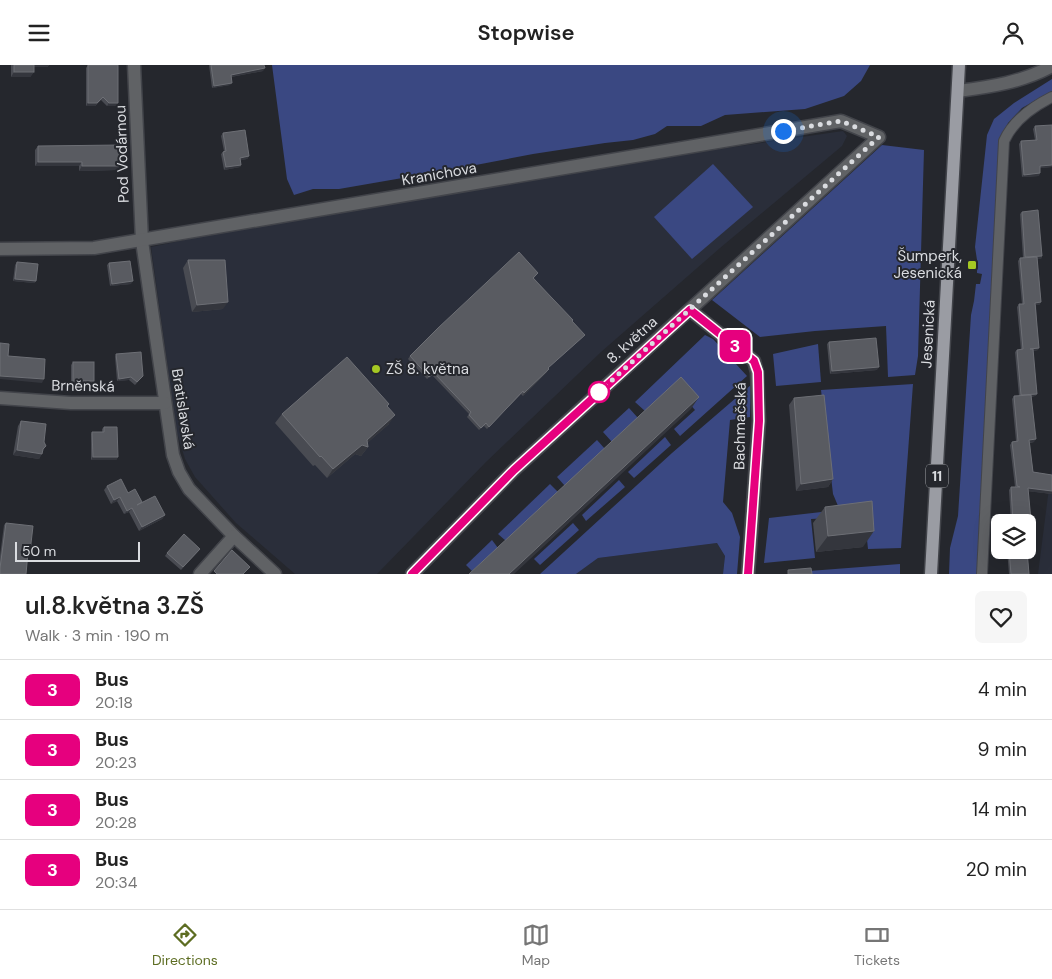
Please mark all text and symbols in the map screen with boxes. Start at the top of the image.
text: Stopwise [477,18,575,47]
icon: menu [25,19,53,47]
icon: person [999,19,1027,47]
street label: Pod Vodárnou [110,105,134,203]
your location [771,119,796,144]
street label: Kranichova [400,158,478,190]
place label: Šumperk, Jesenická [893,246,962,283]
marker: Šumperk, Jesenická [966,259,978,271]
street label: Jesenická [916,299,940,369]
street label: 8. května [602,312,662,368]
line badge: 3 [719,330,751,362]
text: 3 [730,334,740,358]
place label: ZŠ 8. května [386,359,469,379]
marker: ZŠ 8. května [370,363,382,375]
street label: Bratislavská [167,367,199,451]
street label: Brněnská [51,375,115,397]
unlabelled marker [588,381,610,403]
street label: Bachmačská [729,382,751,470]
road number: 11 [926,465,948,487]
map controls [991,514,1036,559]
button: layers [991,514,1036,559]
scale bar [15,539,140,562]
text: 50 m [22,542,56,560]
text: ul.8.května 3.ZŠ [25,590,204,621]
button: heart [975,591,1027,643]
text: Walk · 3 min · 190 m [25,625,169,646]
text: Bus [95,667,129,692]
text: 4 min [978,677,1027,702]
text: 3 [47,678,58,702]
text: 20:18 [95,692,133,713]
text: Bus [95,727,129,752]
text: 9 min [978,737,1027,762]
text: 3 [47,738,58,762]
text: 20:23 [95,752,137,773]
text: Bus [95,787,129,812]
text: 14 min [972,797,1027,822]
text: 3 [47,798,58,822]
text: 20:28 [95,812,137,833]
text: Bus [95,847,129,872]
text: 20 min [966,857,1027,882]
text: 3 [47,858,58,882]
text: 20:34 [95,872,137,893]
tab: Directions [152,921,218,969]
tab: Map [522,921,550,969]
tab: Tickets [854,921,900,969]

